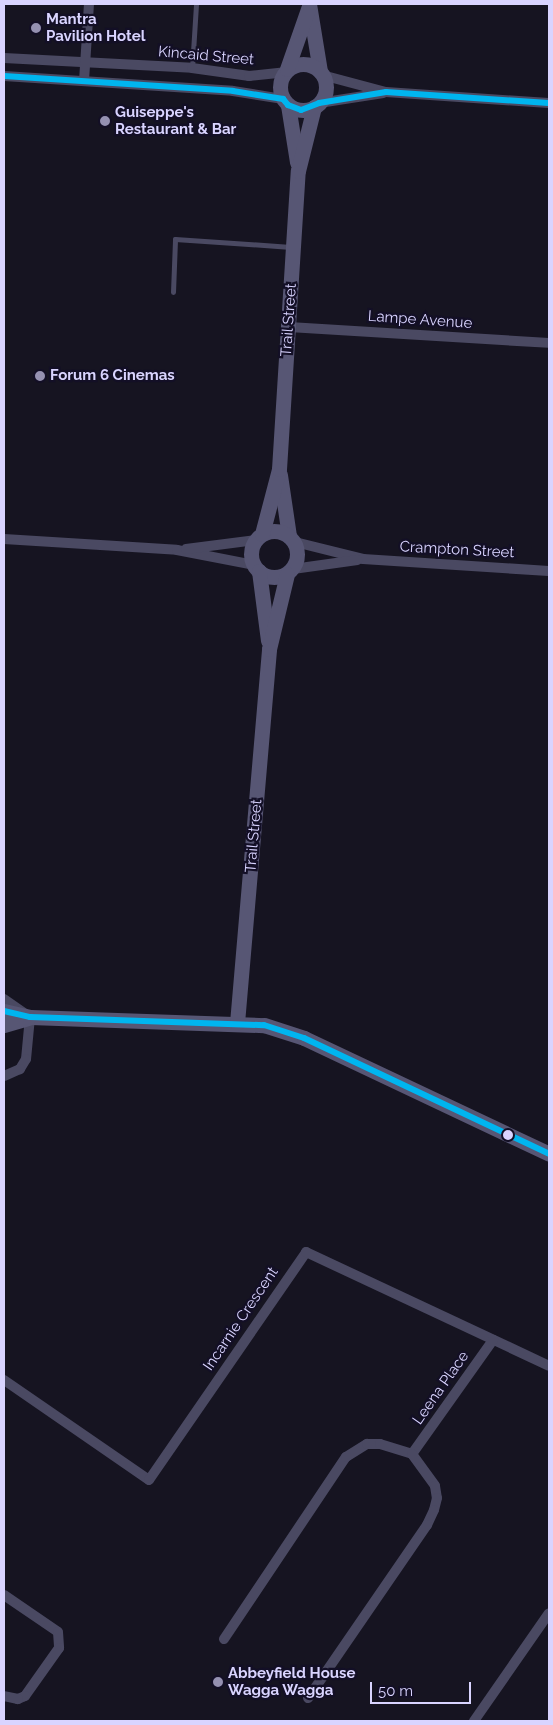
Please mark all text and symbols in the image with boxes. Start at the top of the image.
place label: Mantra Pavilion Hotel [46,10,145,45]
marker: Mantra Pavilion Hotel [30,22,42,34]
street label: Kincaid Street [157,43,255,69]
place label: Guiseppe's Restaurant & Bar [115,103,236,138]
marker: Guiseppe's Restaurant & Bar [99,115,111,127]
street label: Trail Street [277,282,301,358]
street label: Lampe Avenue [367,307,473,333]
place label: Forum 6 Cinemas [50,367,175,385]
marker: Forum 6 Cinemas [34,370,46,382]
street label: Crampton Street [399,538,515,562]
street label: Trail Street [242,798,266,874]
unlabelled marker [503,1130,513,1140]
street label: Incarnie Crescent [200,1264,282,1374]
street label: Leena Place [409,1348,473,1428]
place label: Abbeyfield House Wagga Wagga [228,1664,355,1699]
scale bar [373,1672,474,1704]
marker: Abbeyfield House Wagga Wagga [212,1676,224,1688]
text: 50 m [378,1682,413,1700]

